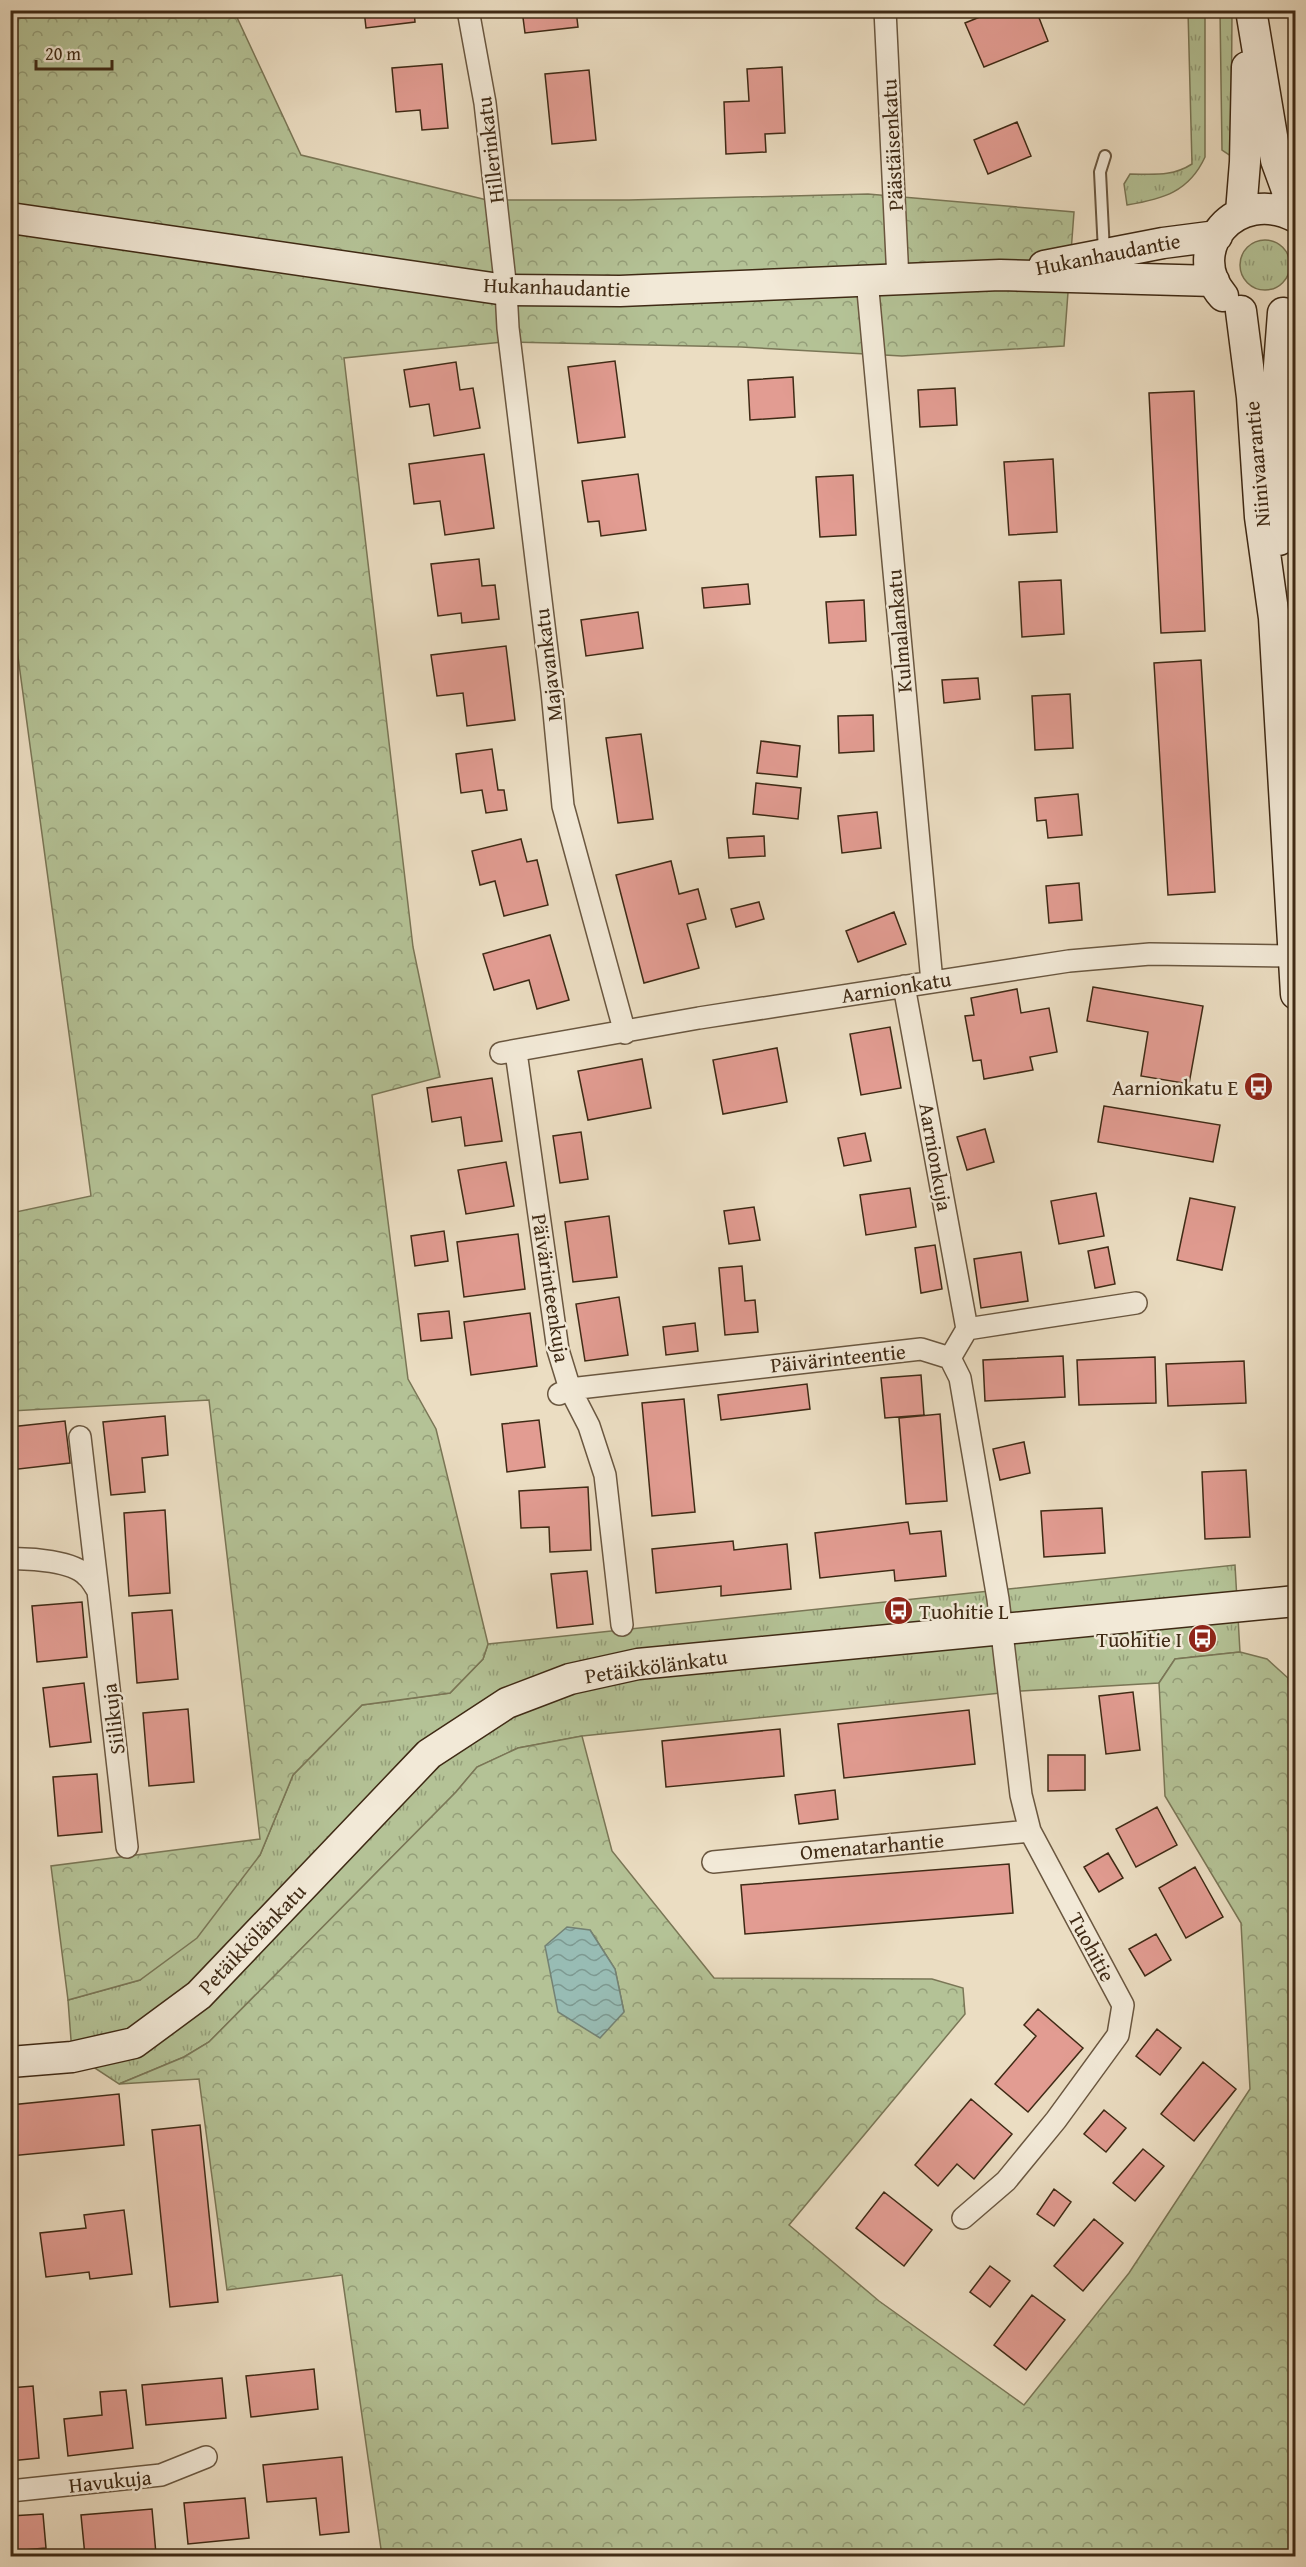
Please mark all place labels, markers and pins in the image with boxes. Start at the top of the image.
bus stop icon: Aarnionkatu E [1243,1071,1275,1103]
place label: Aarnionkatu E [1112,1072,1238,1103]
bus stop icon: Tuohitie L [882,1595,914,1627]
place label: Tuohitie L [919,1596,1009,1627]
bus stop icon: Tuohitie I [1187,1623,1219,1655]
place label: Tuohitie I [1096,1624,1182,1655]

